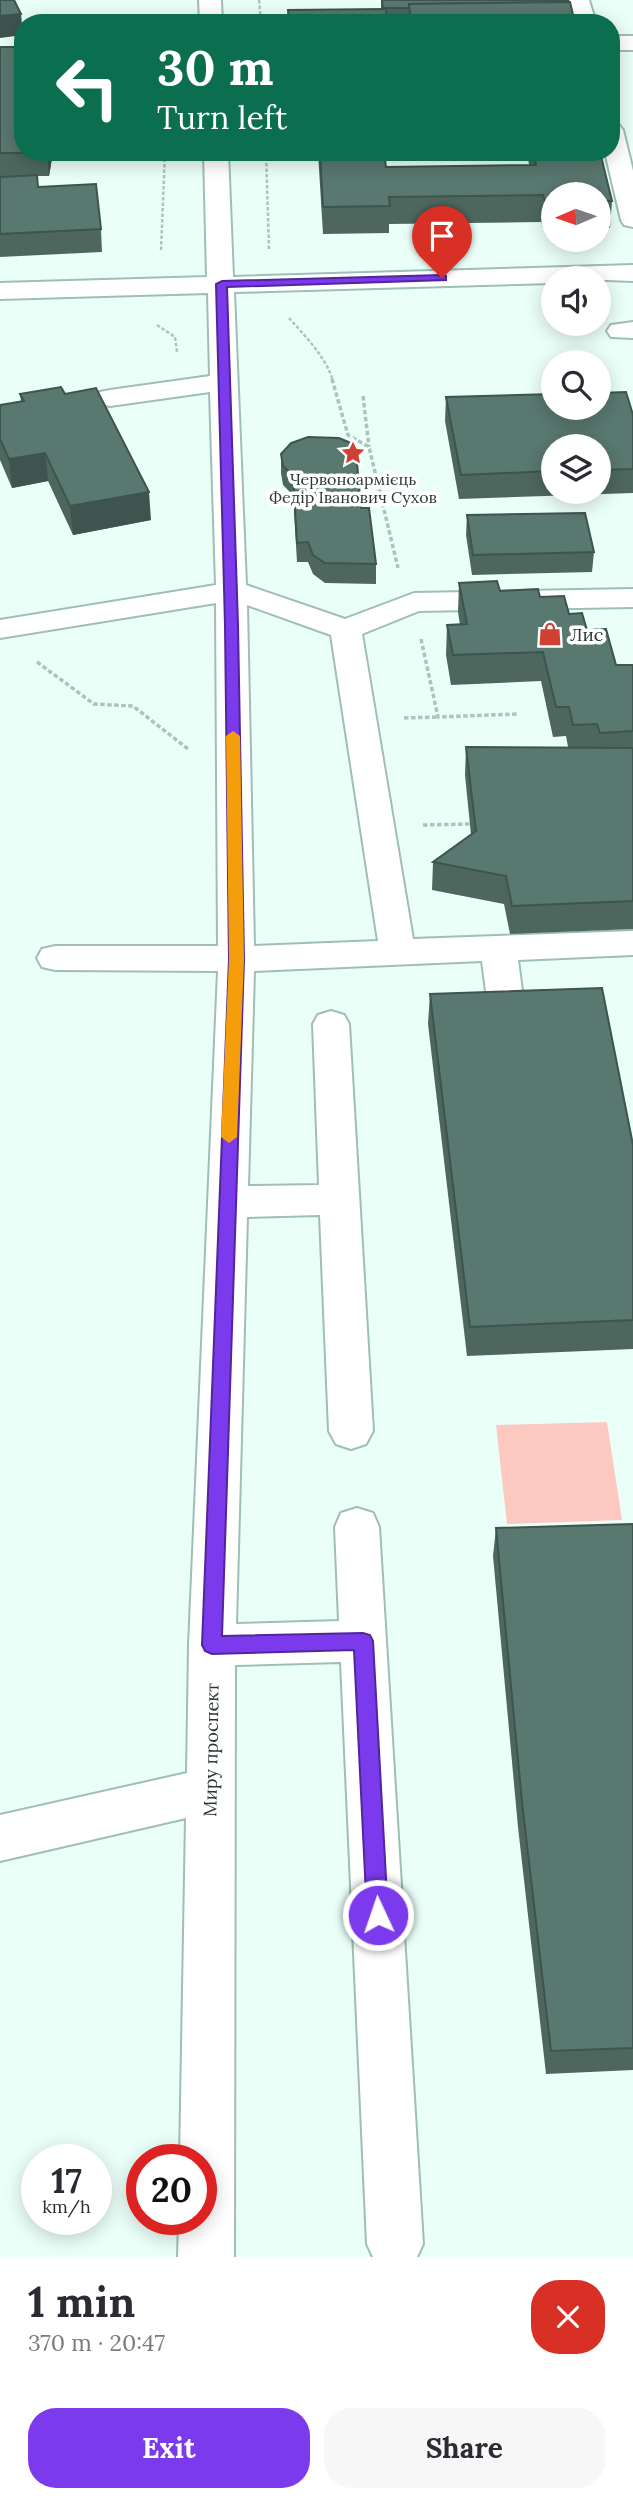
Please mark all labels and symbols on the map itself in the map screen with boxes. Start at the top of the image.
north arrow [541,182,611,252]
pin [412,206,472,278]
place icon: Червоноармієць Федір Іванович Сухов [339,439,367,467]
place label: Червоноармієць Федір Іванович Сухов [269,469,437,507]
shop icon: Лис [536,620,564,648]
place label: Лис [570,623,603,646]
street label: Миру проспект [198,1683,224,1817]
position arrow [341,1878,415,1952]
speed limit sign: 20 [126,2144,217,2235]

